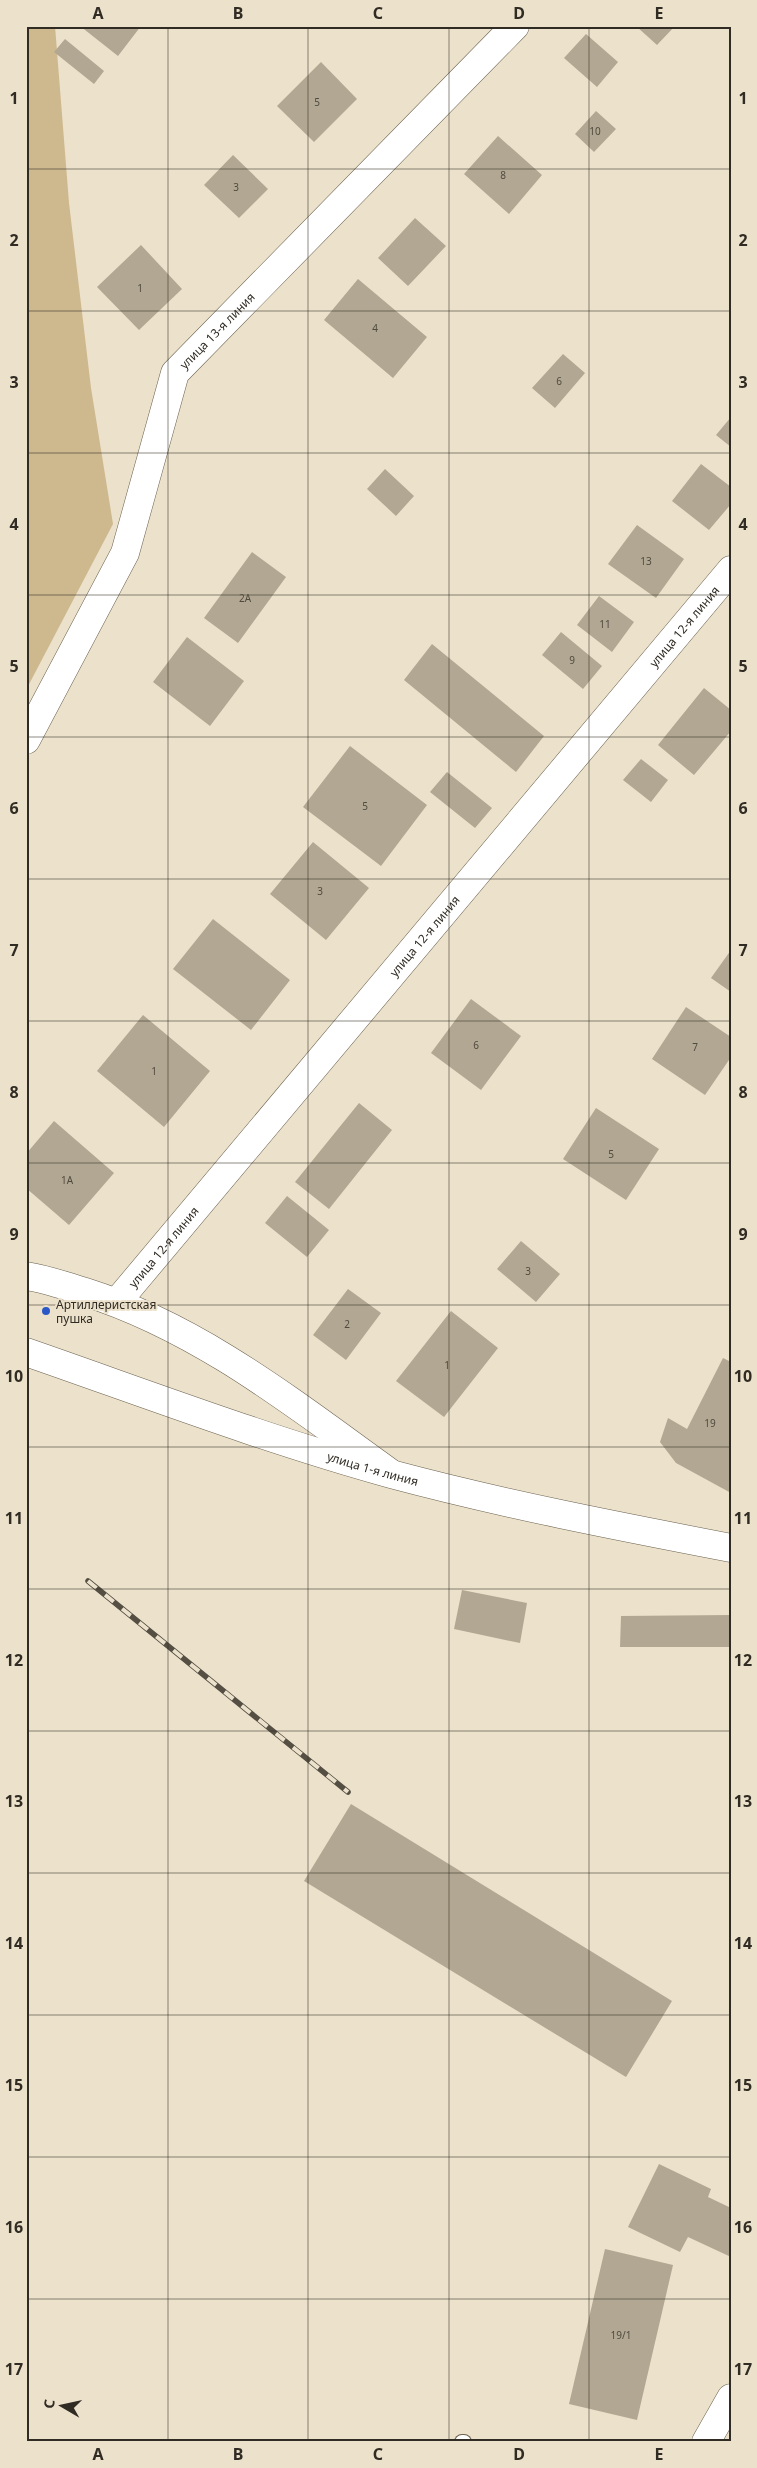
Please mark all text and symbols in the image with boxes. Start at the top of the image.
text: A [92,2,104,24]
text: B [233,2,243,24]
text: C [373,2,383,24]
text: D [513,2,525,24]
text: E [655,2,664,24]
text: 1 [9,87,19,109]
text: 1 [738,87,748,109]
house number: 5 [314,95,320,109]
house number: 10 [589,124,601,138]
house number: 8 [500,168,506,182]
house number: 3 [233,180,239,194]
text: 2 [9,229,19,251]
text: 2 [738,229,748,251]
house number: 1 [137,281,143,295]
street label: улица 13-я линия [175,288,258,373]
house number: 4 [372,321,378,335]
text: 3 [9,371,19,393]
text: 3 [738,371,748,393]
house number: 6 [556,374,562,388]
text: 4 [9,513,19,535]
text: 4 [738,513,748,535]
house number: 13 [640,554,652,568]
street label: улица 12-я линия [645,582,723,670]
house number: 2А [239,591,252,605]
house number: 11 [599,617,611,631]
house number: 9 [569,653,575,667]
text: 5 [9,655,19,677]
text: 5 [738,655,748,677]
text: 6 [9,797,19,819]
text: 6 [738,797,748,819]
house number: 5 [362,799,368,813]
house number: 3 [317,884,323,898]
street label: улица 12-я линия [385,892,463,980]
text: 7 [9,939,19,961]
text: 7 [738,939,748,961]
house number: 6 [473,1038,479,1052]
house number: 7 [692,1040,698,1054]
house number: 1 [151,1064,157,1078]
text: 8 [9,1081,19,1103]
text: 8 [738,1081,748,1103]
house number: 5 [608,1147,614,1161]
house number: 1А [61,1173,74,1187]
street label: улица 12-я линия [124,1203,202,1291]
text: 9 [9,1223,19,1245]
text: 9 [738,1223,748,1245]
house number: 3 [525,1264,531,1278]
place label: Артиллеристская пушка [56,1296,156,1327]
marker: Артиллеристская пушка [40,1305,52,1317]
house number: 2 [344,1317,350,1331]
house number: 1 [444,1358,450,1372]
text: 10 [5,1365,23,1387]
text: 10 [734,1365,752,1387]
house number: 19 [704,1416,716,1430]
street label: улица 1-я линия [325,1447,420,1489]
text: 11 [5,1507,23,1529]
text: 11 [734,1507,752,1529]
text: 12 [5,1649,23,1671]
text: 12 [734,1649,752,1671]
text: 13 [5,1790,23,1812]
text: 13 [734,1790,752,1812]
text: 14 [5,1932,23,1954]
text: 14 [734,1932,752,1954]
text: 15 [5,2074,23,2096]
text: 15 [734,2074,752,2096]
text: 16 [5,2216,23,2238]
text: 16 [734,2216,752,2238]
house number: 19/1 [611,2328,631,2342]
text: 17 [5,2358,23,2380]
text: 17 [734,2358,752,2380]
north arrow [38,2380,88,2430]
text: С [39,2398,59,2410]
text: A [92,2443,104,2465]
text: B [233,2443,243,2465]
text: C [373,2443,383,2465]
text: D [513,2443,525,2465]
text: E [655,2443,664,2465]

